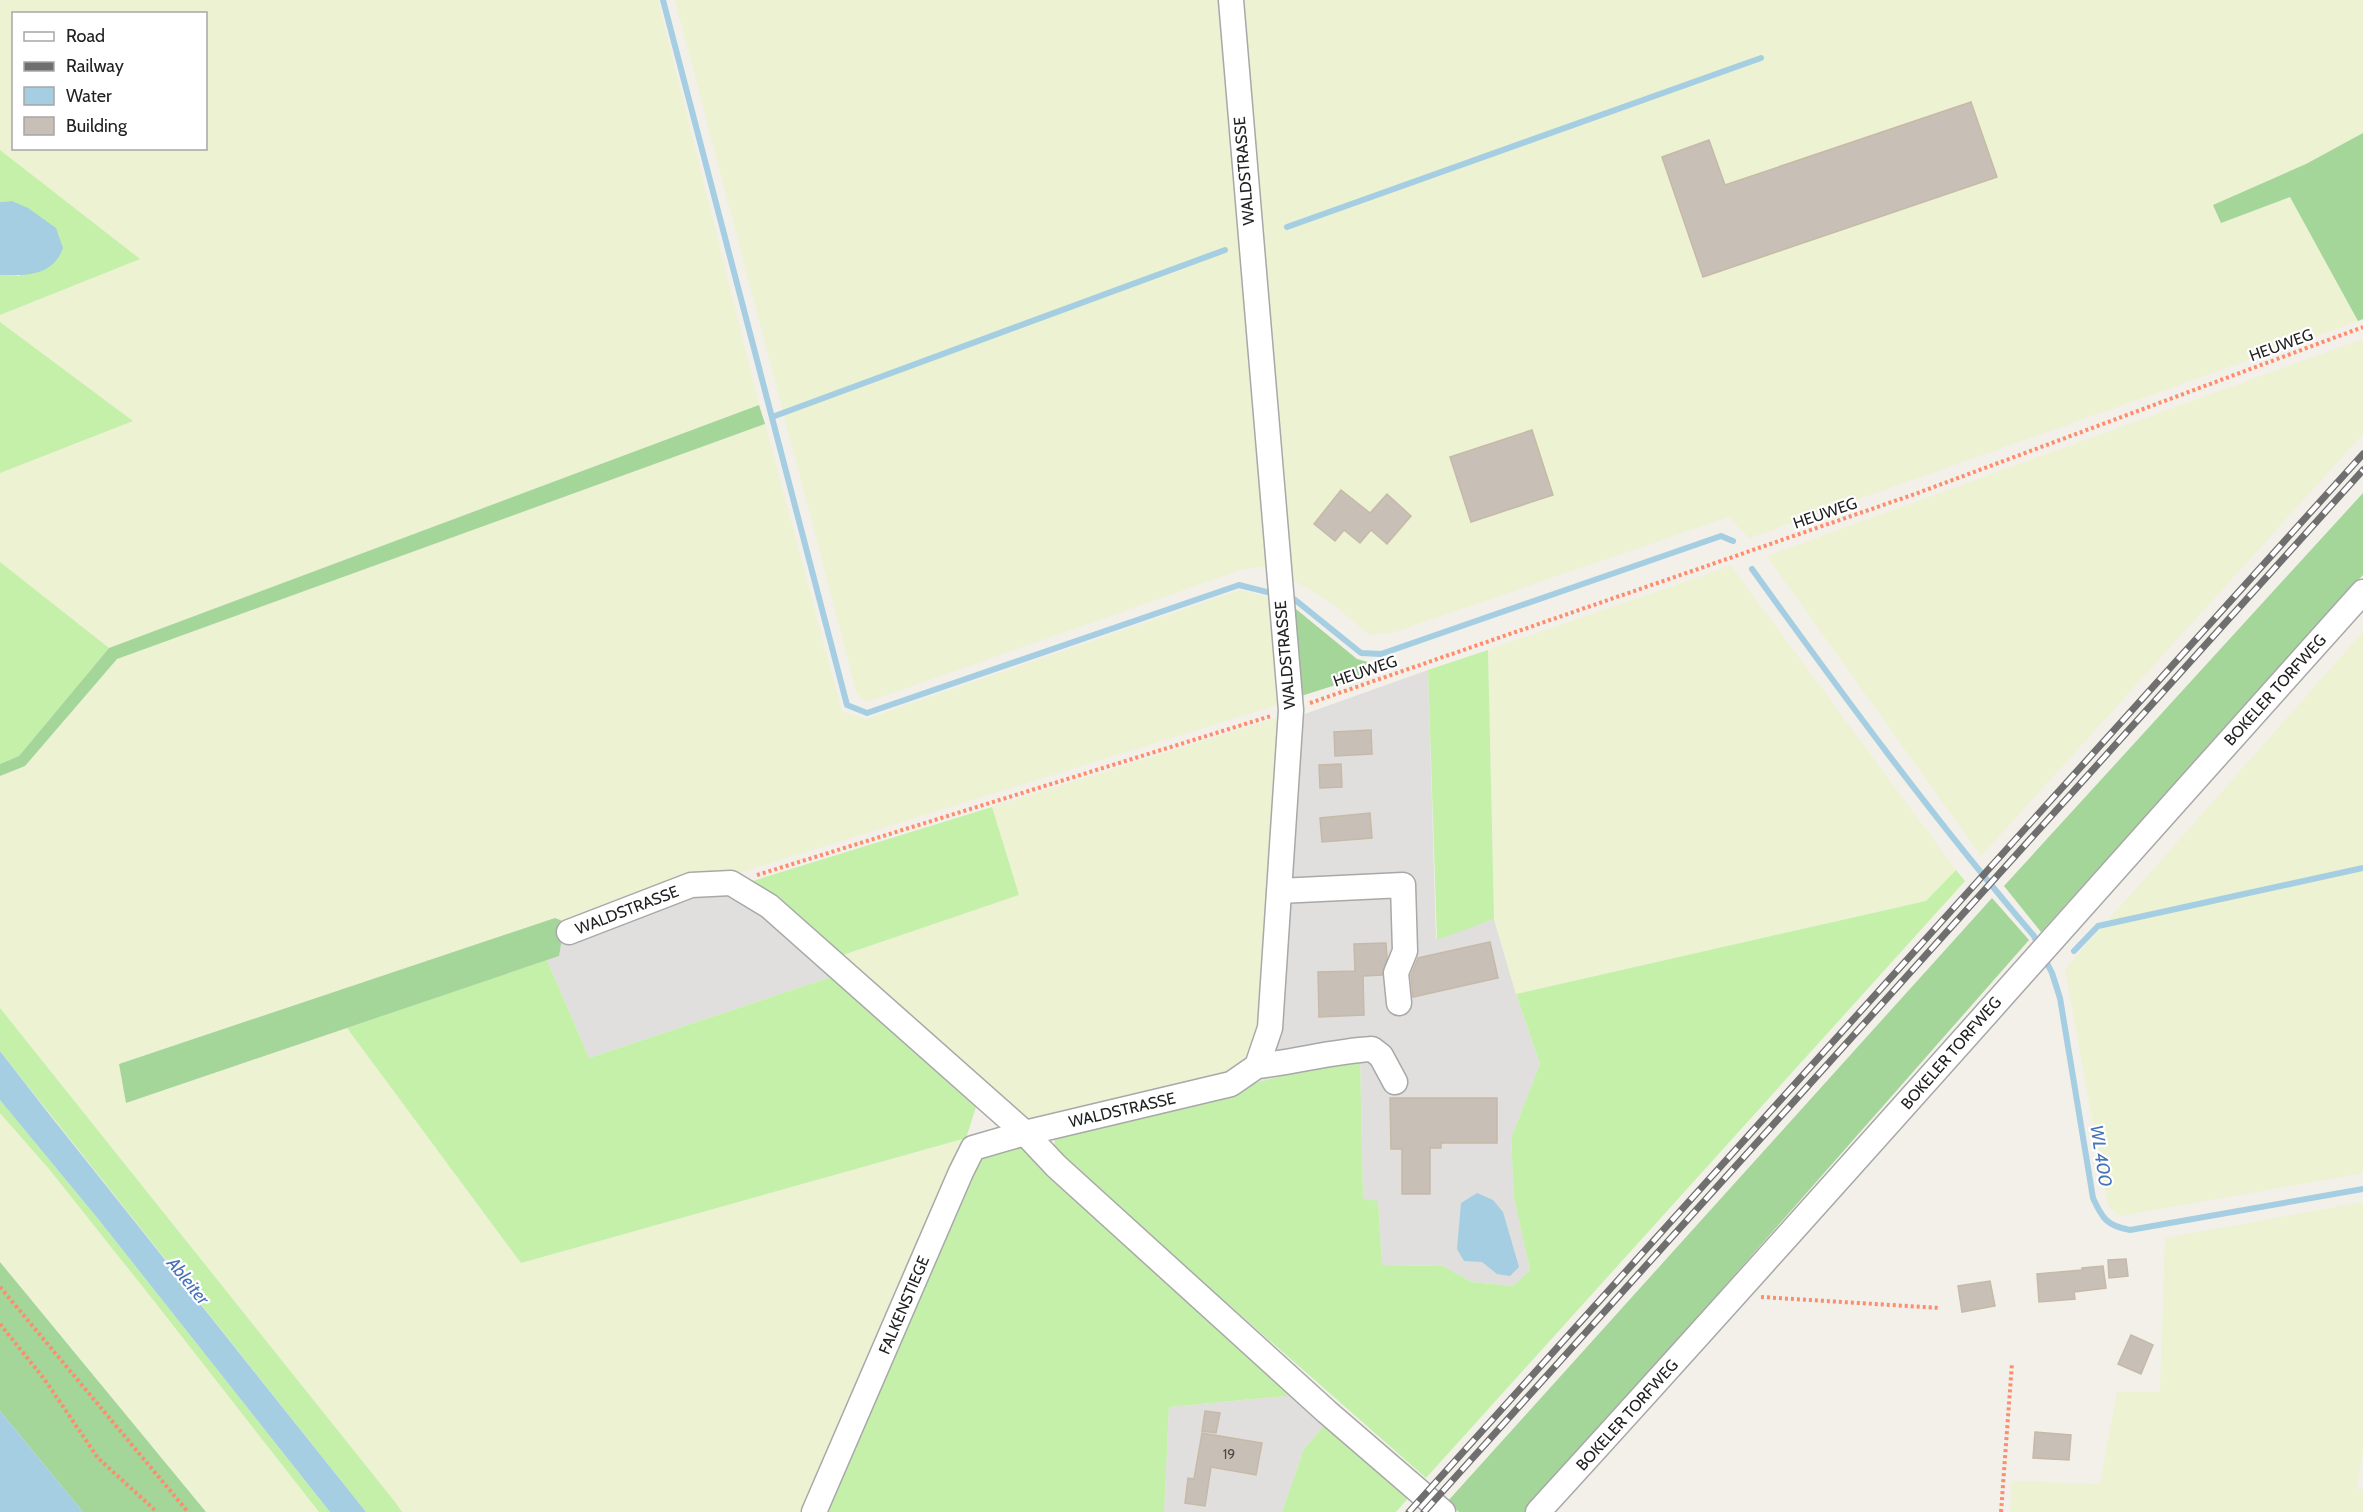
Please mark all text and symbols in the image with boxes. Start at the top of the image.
legend [12,12,207,150]
text: Road [66,25,105,47]
text: Railway [66,55,124,77]
text: Water [66,85,112,107]
text: Building [66,115,128,137]
street label: WALDSTRASSE [1230,116,1258,226]
street label: HEUWEG [2247,325,2315,365]
street label: HEUWEG [1791,493,1859,533]
street label: WALDSTRASSE [1271,600,1299,710]
street label: BOKELER TORFWEG [2220,631,2330,749]
street label: HEUWEG [1331,651,1399,691]
street label: WALDSTRASSE [573,882,681,938]
street label: BOKELER TORFWEG [1897,993,2005,1113]
street label: WALDSTRASSE [1067,1088,1177,1132]
water label: WL 400 [2085,1123,2117,1189]
water label: Ableiter [162,1252,215,1310]
street label: FALKENSTIEGE [875,1253,933,1357]
street label: BOKELER TORFWEG [1572,1356,1682,1474]
house number: 19 [1223,1445,1235,1463]

